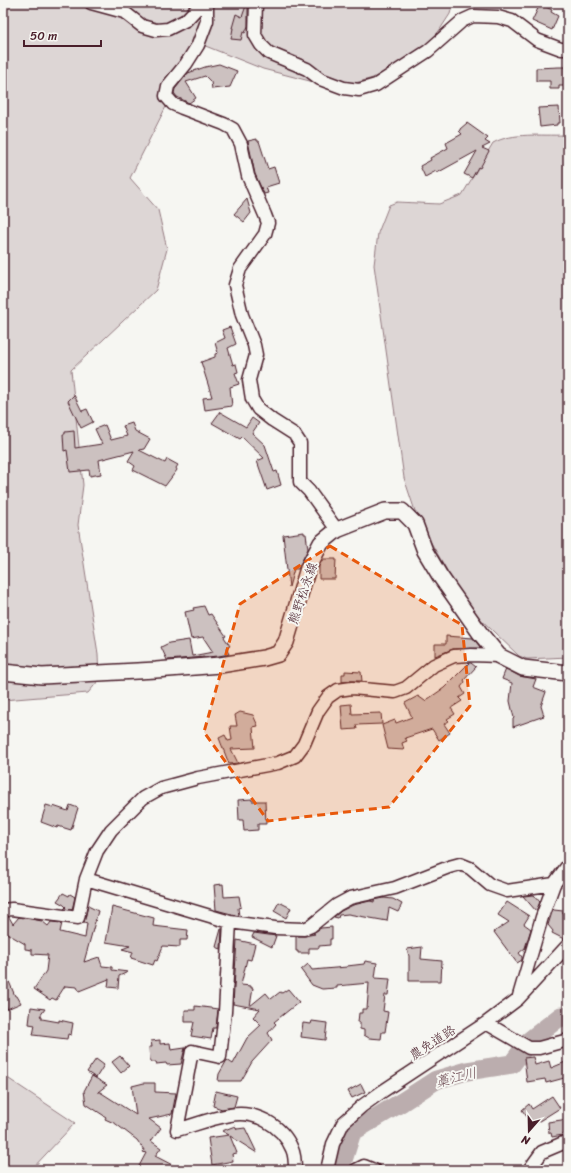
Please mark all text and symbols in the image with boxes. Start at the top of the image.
scale bar [24,22,101,48]
text: 50 m [30,25,57,47]
street label: 熊野松永線 [281,558,324,628]
street label: 農免道路 [404,1019,460,1066]
water label: 藁江川 [433,1060,480,1095]
north arrow [509,1111,549,1151]
text: N [519,1130,534,1151]

